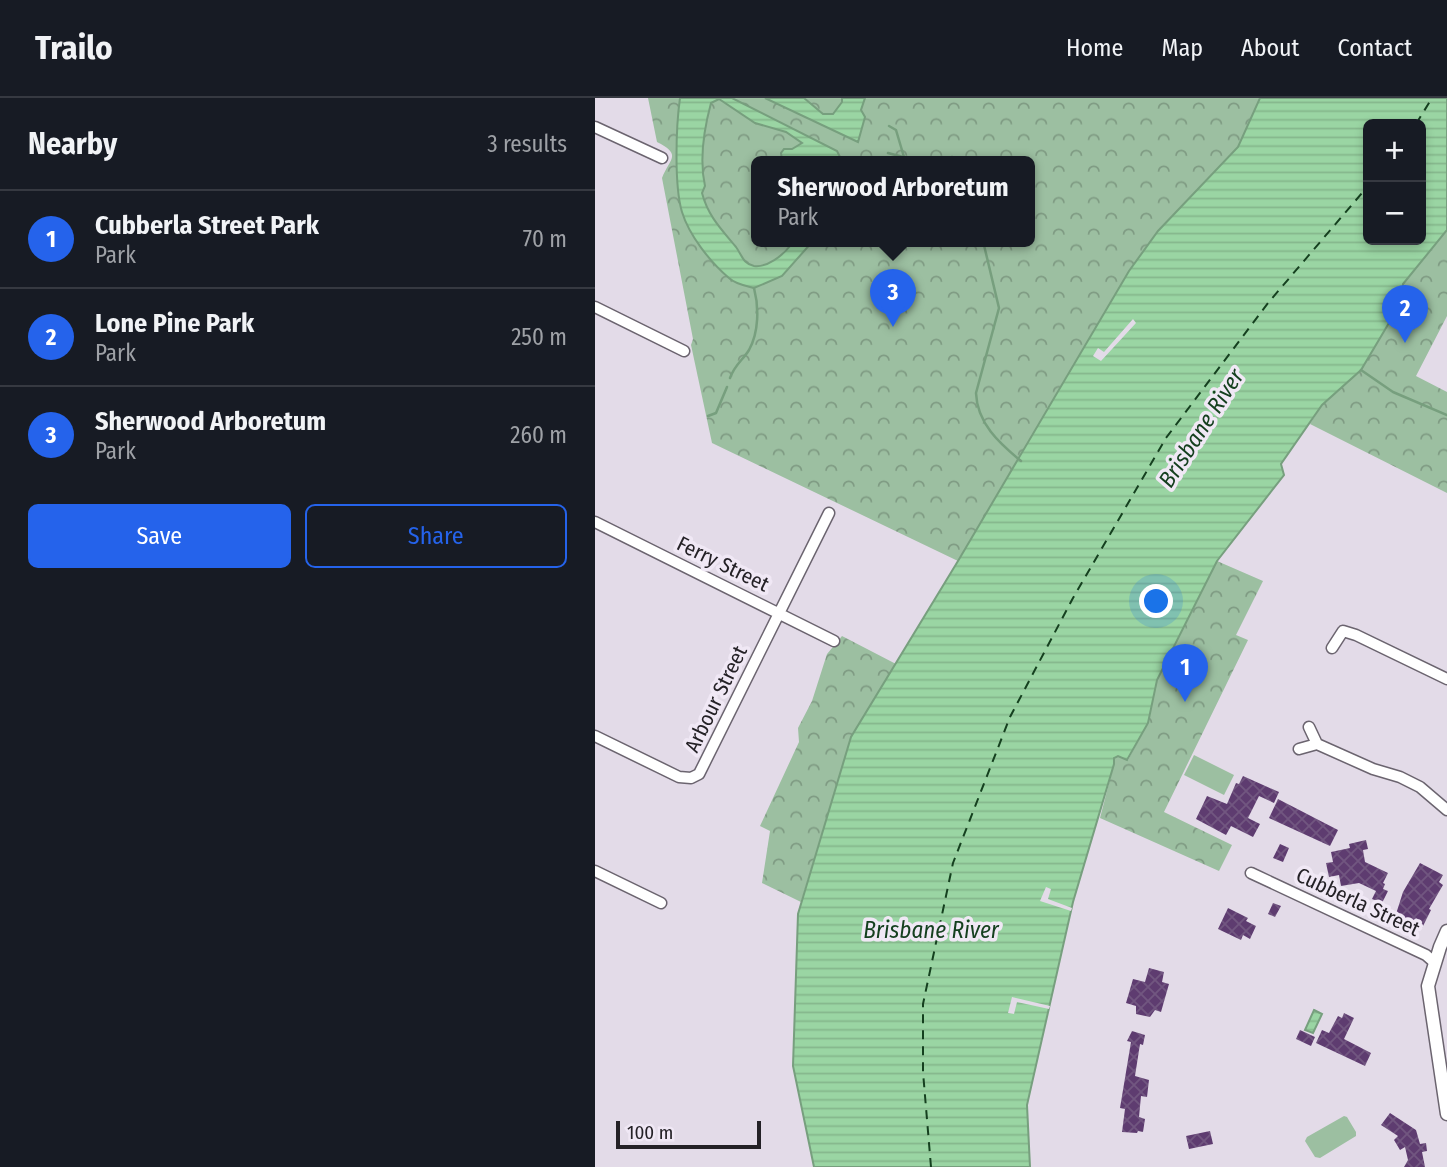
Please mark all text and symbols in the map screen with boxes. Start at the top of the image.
text: Trailo [35,28,113,68]
text: Home [1066,34,1123,62]
text: Map [1161,34,1203,62]
text: About [1241,34,1299,62]
text: Contact [1337,34,1412,62]
map controls [1363,119,1426,245]
button: + [1363,119,1426,182]
text: Nearby [28,126,117,162]
text: 3 results [487,130,567,158]
popup [751,156,1035,247]
text: Sherwood Arboretum [777,172,1009,203]
button: − [1363,182,1426,245]
text: Park [777,203,818,231]
text: Cubberla Street Park [95,210,319,241]
text: 1 [46,225,56,253]
text: 70 m [523,225,567,253]
text: Park [95,241,136,269]
pin: 3 [870,269,916,327]
pin: 2 [1382,285,1428,343]
text: Lone Pine Park [95,308,254,339]
text: 2 [46,323,56,351]
text: 250 m [511,323,567,351]
text: Park [95,339,136,367]
water label: Brisbane River [1152,363,1250,492]
text: Sherwood Arboretum [95,406,326,437]
text: 3 [46,421,56,449]
text: 260 m [510,421,567,449]
text: Park [95,437,136,465]
button: Save [28,504,291,568]
button: Share [305,504,567,568]
street label: Ferry Street [673,531,774,598]
your location [1139,584,1173,618]
street label: Arbour Street [679,641,753,757]
pin: 1 [1162,644,1208,702]
street label: Cubberla Street [1292,862,1424,942]
water label: Brisbane River [863,916,1000,944]
scale bar [616,1118,761,1150]
text: 100 m [627,1121,673,1144]

